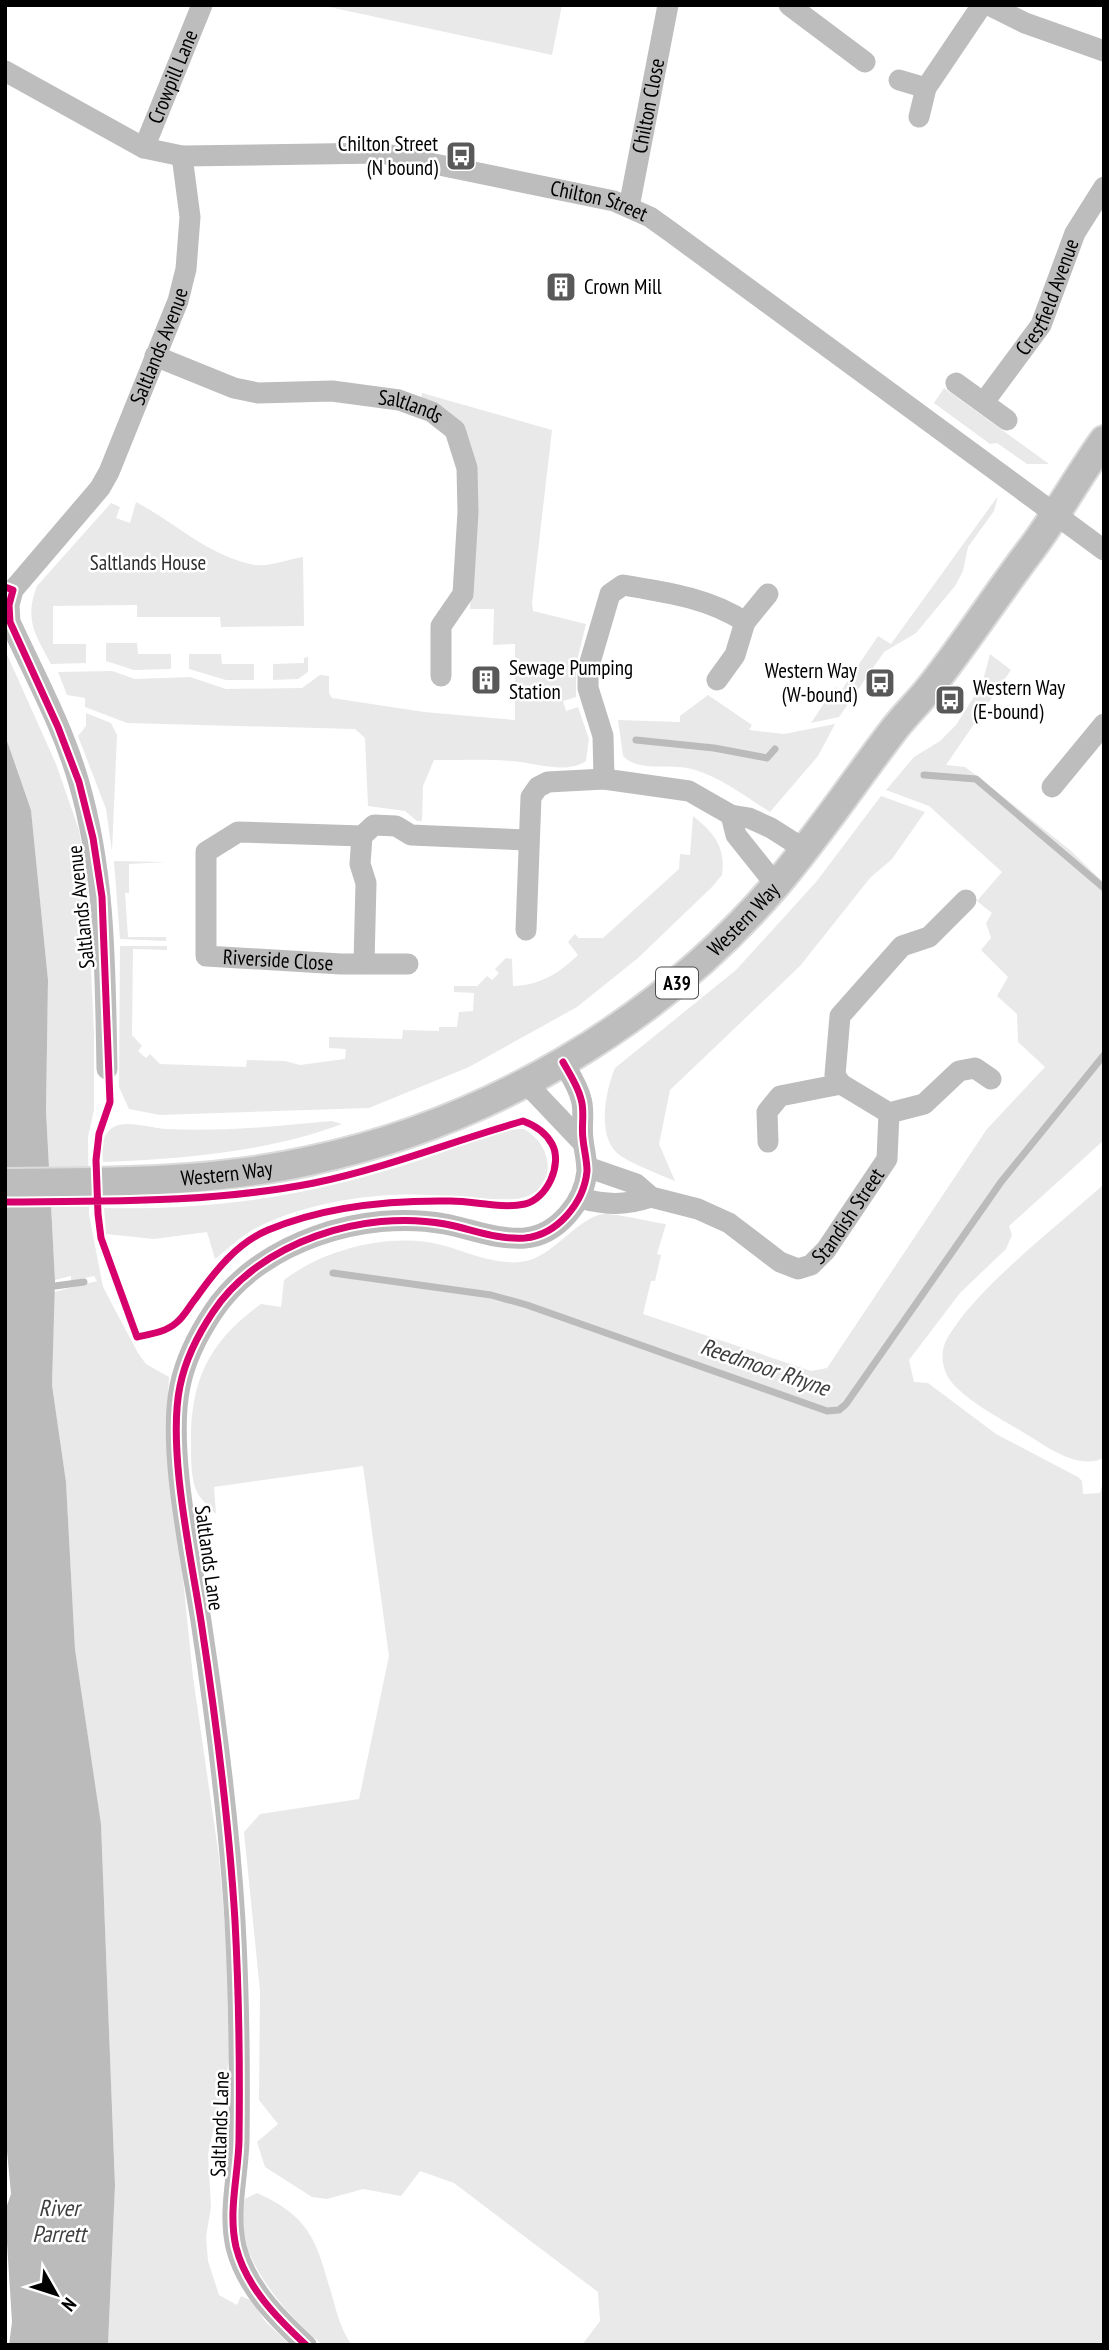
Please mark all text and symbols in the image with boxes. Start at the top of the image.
street label: Crowpill Lane [141,25,204,127]
street label: Chilton Close [626,56,670,156]
place label: Chilton Street (N bound) [338,130,438,181]
bus stop icon: Chilton Street (N bound) [444,139,478,173]
street label: Chilton Street [548,174,652,227]
street label: Crestfield Avenue [1009,235,1085,361]
building icon: Crown Mill [544,270,578,304]
place label: Crown Mill [584,273,662,300]
street label: Saltlands Avenue [123,285,194,409]
street label: Saltlands [377,383,449,429]
park label: Saltlands House [90,549,206,576]
place label: Sewage Pumping Station [509,654,633,705]
place label: Western Way (W-bound) [765,657,857,708]
building icon: Sewage Pumping Station [469,663,503,697]
bus stop icon: Western Way (W-bound) [863,666,897,700]
place label: Western Way (E-bound) [973,674,1065,725]
bus stop icon: Western Way (E-bound) [933,683,967,717]
street label: Saltlands Avenue [61,844,100,970]
street label: Western Way [702,877,785,962]
street label: Riverside Close [222,943,334,977]
road number: A39 [656,967,698,998]
street label: Western Way [180,1154,275,1191]
street label: Standish Street [806,1163,890,1270]
water label: Reedmoor Rhyne [697,1331,835,1403]
street label: Saltlands Lane [189,1504,230,1612]
street label: Saltlands Lane [204,2071,235,2177]
water label: River Parrett [32,2193,89,2248]
north arrow [21,2259,91,2329]
text: N [57,2293,82,2316]

